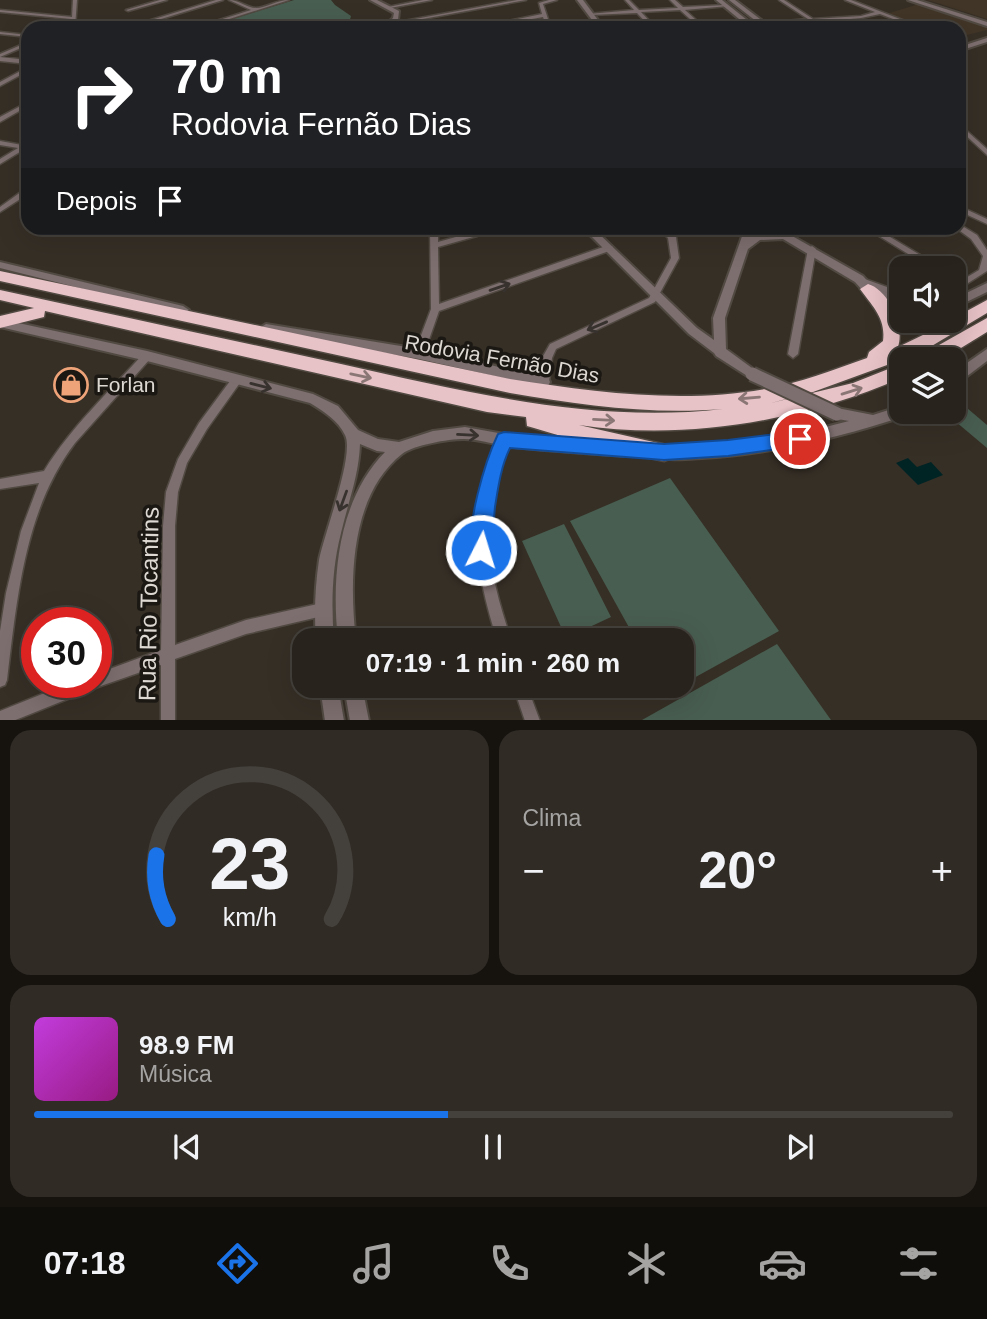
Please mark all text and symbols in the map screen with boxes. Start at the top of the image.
icon: right [56,49,147,140]
text: 70 m [171,49,283,103]
text: Rodovia Fernão Dias [171,106,472,142]
icon: arrive [151,182,189,220]
text: Depois [56,186,137,216]
map controls [889,256,966,424]
button: sound [889,256,966,333]
one-way arrow [488,280,510,292]
one-way arrow [587,320,608,333]
street label: Rodovia Fernão Dias [403,330,601,387]
button: layers [889,347,966,424]
shop icon: Forlan [52,366,90,404]
one-way arrow [349,370,372,383]
place label: Forlan [96,373,156,396]
one-way arrow [249,380,271,393]
one-way arrow [841,383,863,396]
one-way arrow [739,392,761,405]
pin [770,409,830,469]
one-way arrow [592,414,614,427]
icon: arrive [781,420,819,458]
one-way arrow [456,428,479,441]
one-way arrow [336,489,348,511]
street label: Rua Rio Tocantins [133,507,164,701]
position arrow [444,513,518,587]
speed limit sign: 30 [21,607,112,698]
text: 07:19 · 1 min · 260 m [366,648,620,678]
text: Clima [523,805,581,831]
text: 23 [209,823,290,904]
text: 20° [698,841,777,899]
text: − [523,850,545,892]
text: + [931,850,953,892]
text: km/h [222,902,276,930]
text: 98.9 FM [139,1030,234,1060]
text: Música [139,1061,212,1087]
icon: previous [168,1128,206,1166]
icon: pause [474,1128,512,1166]
icon: next [781,1128,819,1166]
icon: directions [213,1239,262,1288]
icon: music [349,1239,398,1288]
icon: phone [485,1239,534,1288]
icon: climate [622,1239,671,1288]
icon: car [758,1239,807,1288]
icon: filters [894,1239,943,1288]
text: 07:18 [44,1245,125,1281]

